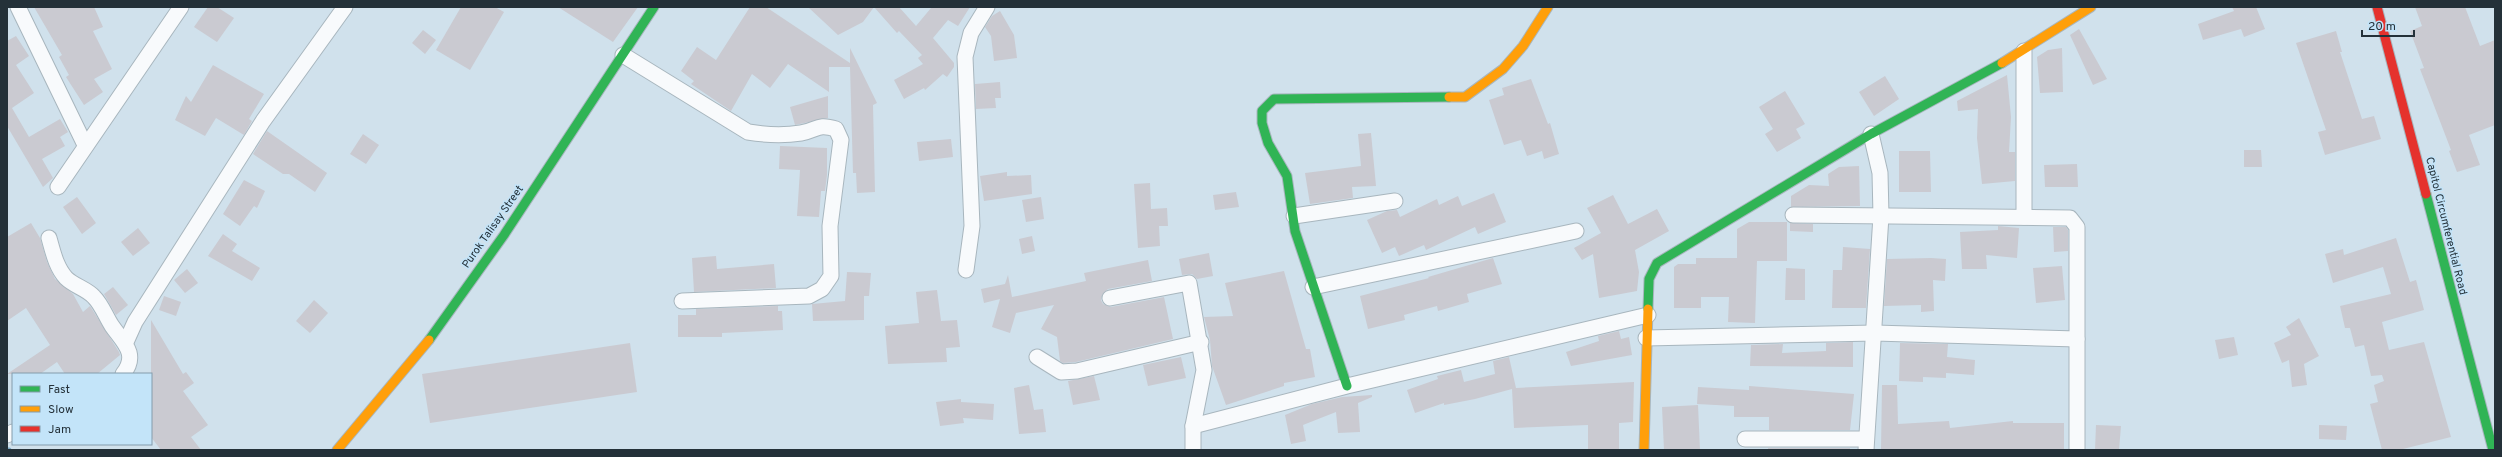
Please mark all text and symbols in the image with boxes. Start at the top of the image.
scale bar [2362,12,2414,38]
text: 20 m [2368,19,2396,35]
street label: Capitol Circumferential Road [2422,156,2470,296]
street label: Purok Talisay Street [459,183,527,271]
legend [12,373,152,445]
text: Fast [48,382,70,398]
text: Slow [48,402,74,418]
text: Jam [48,422,71,438]

